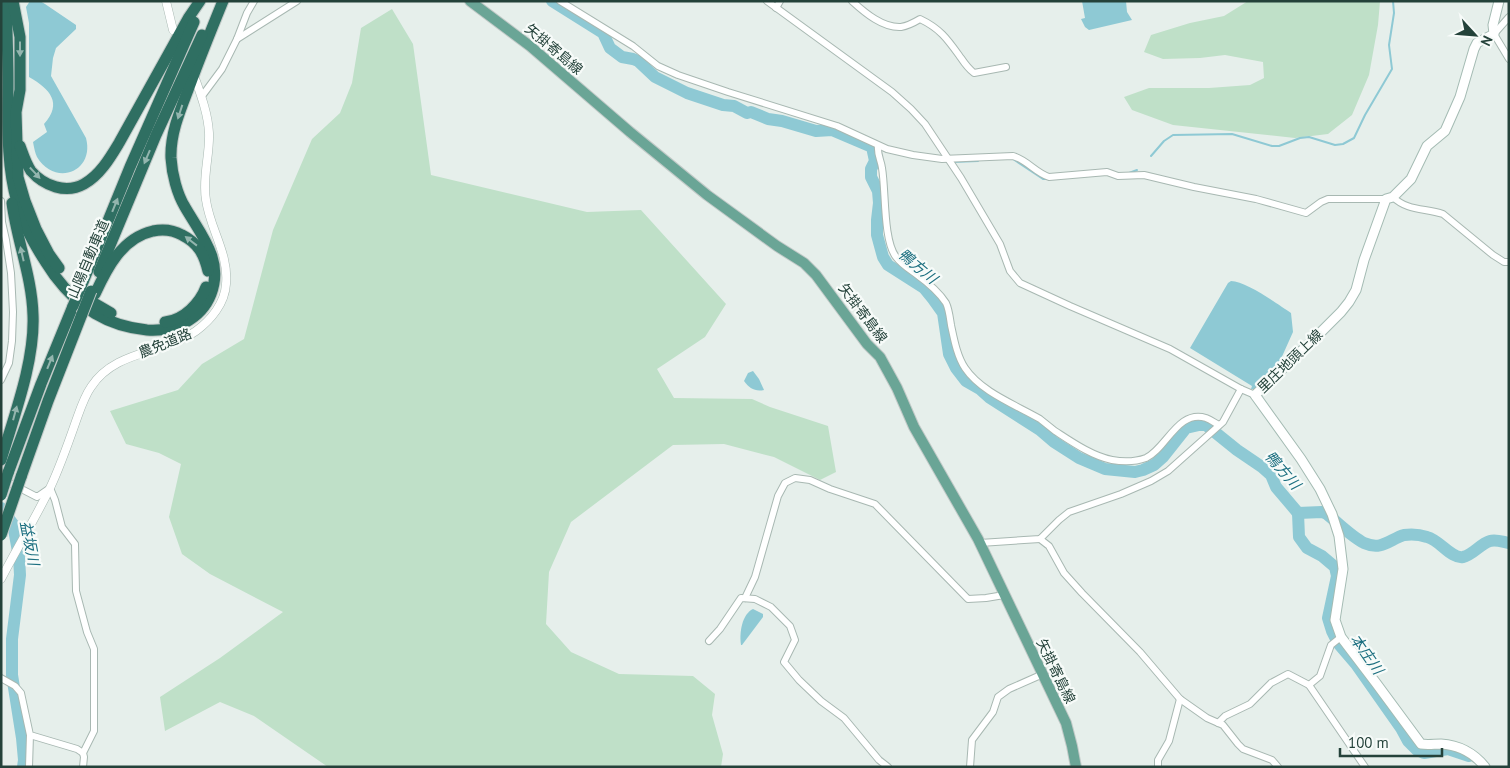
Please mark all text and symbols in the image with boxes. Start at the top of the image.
north arrow [1450,10,1500,60]
street label: 矢掛寄島線 [521,20,587,78]
text: N [1477,33,1497,49]
one-way arrow [16,42,24,58]
one-way arrow [176,105,184,120]
one-way arrow [142,150,150,165]
one-way arrow [29,167,41,179]
one-way arrow [111,198,119,212]
street label: 山陽自動車道 [63,217,113,301]
one-way arrow [185,236,198,247]
water label: 鴨方川 [895,244,943,289]
one-way arrow [18,246,26,261]
street label: 矢掛寄島線 [835,280,891,346]
street label: 農免道路 [136,324,194,362]
street label: 里庄地頭上線 [1254,325,1326,397]
one-way arrow [47,355,55,369]
one-way arrow [11,406,19,421]
water label: 鴨方川 [1261,447,1306,495]
water label: 益坂川 [16,519,44,569]
water label: 本庄川 [1346,630,1389,680]
street label: 矢掛寄島線 [1033,636,1079,706]
scale bar [1340,726,1442,758]
text: 100 m [1348,733,1389,752]

